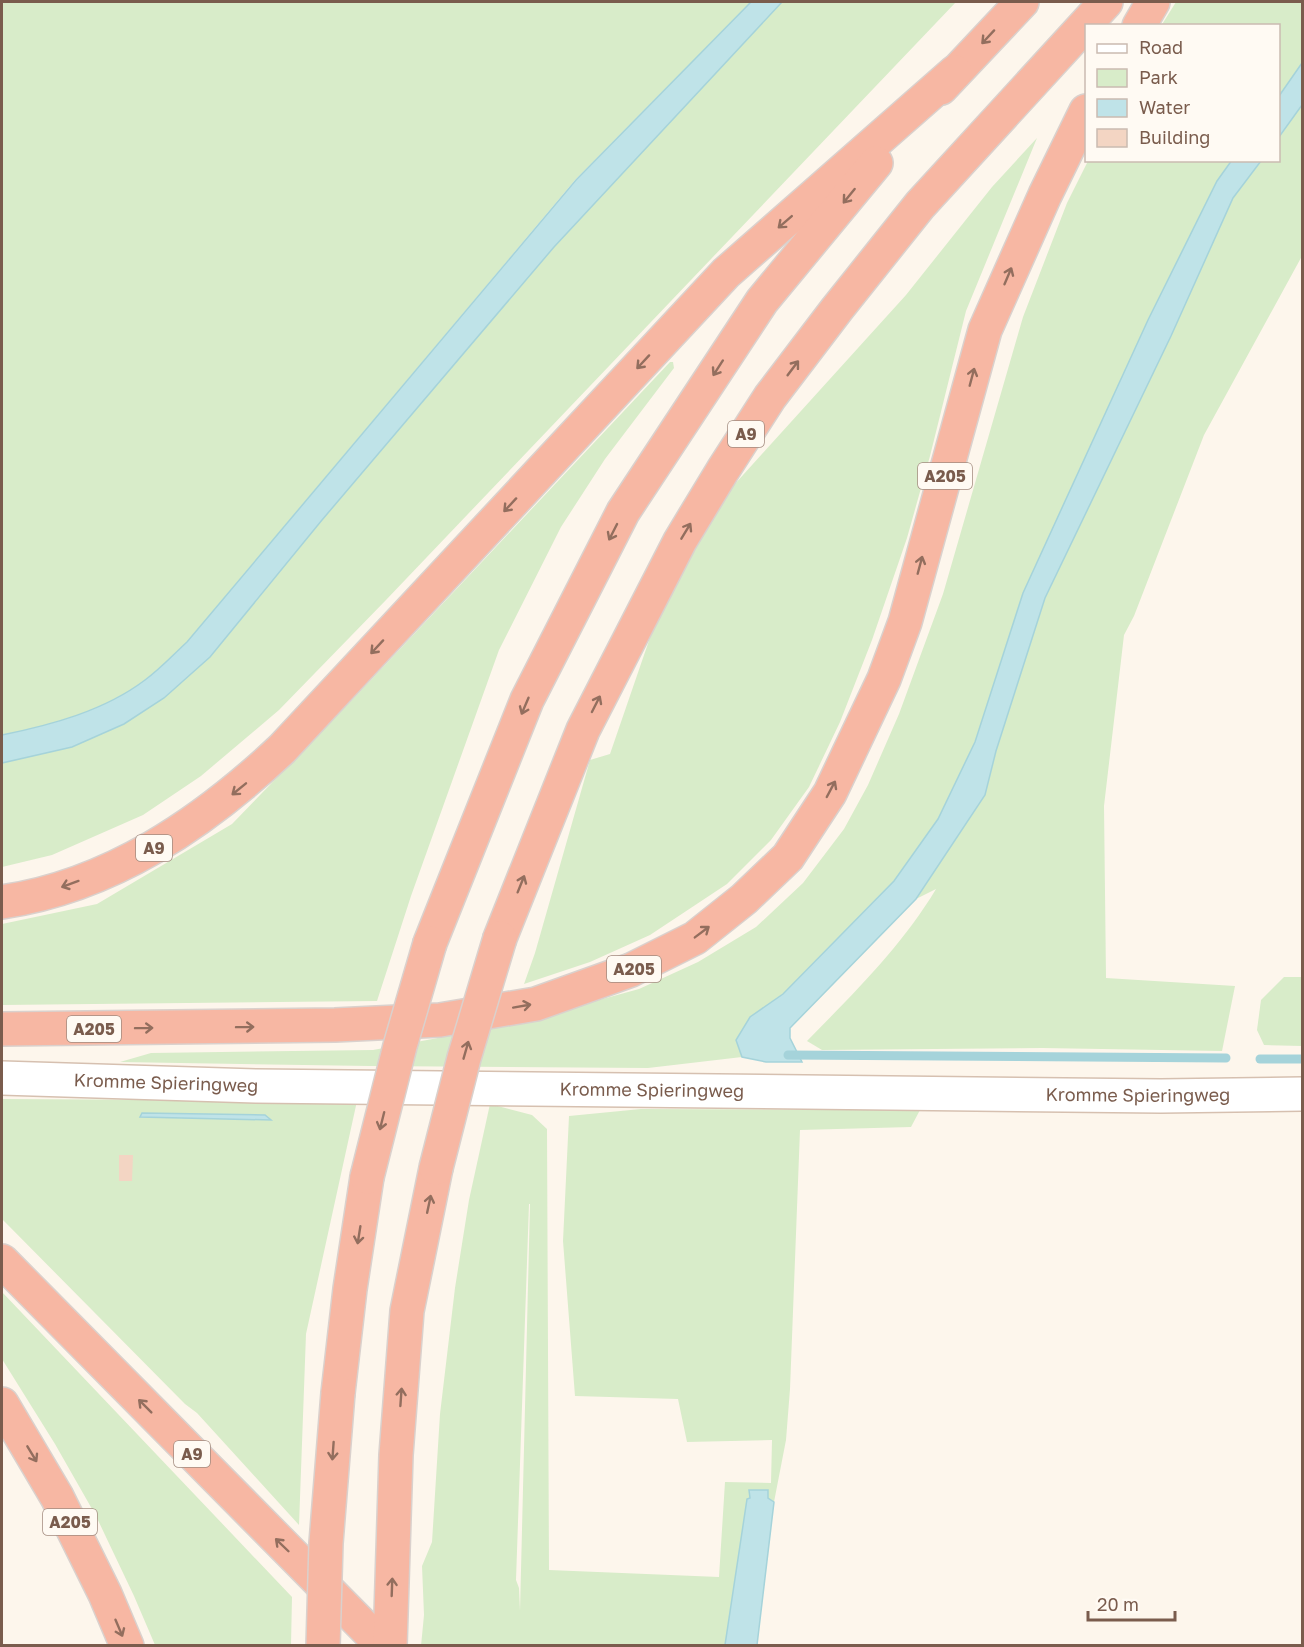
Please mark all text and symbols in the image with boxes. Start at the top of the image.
legend [1085,24,1280,162]
one-way arrow [982,29,996,44]
text: Road [1139,36,1183,58]
text: Park [1139,66,1178,88]
text: Water [1139,96,1190,118]
text: Building [1139,126,1210,148]
one-way arrow [842,188,855,204]
one-way arrow [778,215,793,229]
one-way arrow [1003,268,1014,286]
one-way arrow [636,354,650,369]
one-way arrow [712,359,724,376]
one-way arrow [786,360,799,376]
one-way arrow [967,368,978,387]
road number: A9 [728,421,764,447]
road number: A205 [918,463,972,489]
one-way arrow [503,497,517,512]
one-way arrow [607,523,618,541]
one-way arrow [680,523,692,540]
one-way arrow [915,556,927,575]
one-way arrow [370,640,384,655]
one-way arrow [591,696,603,714]
one-way arrow [519,697,530,715]
one-way arrow [825,781,837,798]
one-way arrow [231,782,247,795]
road number: A9 [136,835,172,861]
one-way arrow [516,875,527,894]
one-way arrow [61,880,80,891]
one-way arrow [693,926,709,939]
road number: A205 [607,956,661,982]
one-way arrow [512,1001,532,1012]
road number: A205 [67,1016,121,1042]
one-way arrow [234,1021,254,1032]
one-way arrow [133,1022,153,1034]
one-way arrow [461,1041,472,1060]
street label: Kromme Spieringweg [73,1068,259,1096]
street label: Kromme Spieringweg [559,1077,744,1101]
street label: Kromme Spieringweg [1045,1083,1230,1106]
one-way arrow [375,1111,387,1130]
one-way arrow [424,1195,435,1214]
one-way arrow [353,1224,364,1244]
one-way arrow [395,1387,406,1407]
one-way arrow [137,1399,152,1414]
one-way arrow [327,1440,338,1460]
road number: A9 [174,1441,210,1467]
one-way arrow [26,1445,38,1462]
road number: A205 [43,1509,97,1535]
one-way arrow [275,1537,290,1552]
one-way arrow [386,1578,398,1598]
scale bar [1088,1584,1175,1622]
text: 20 m [1097,1593,1139,1615]
one-way arrow [114,1619,126,1637]

